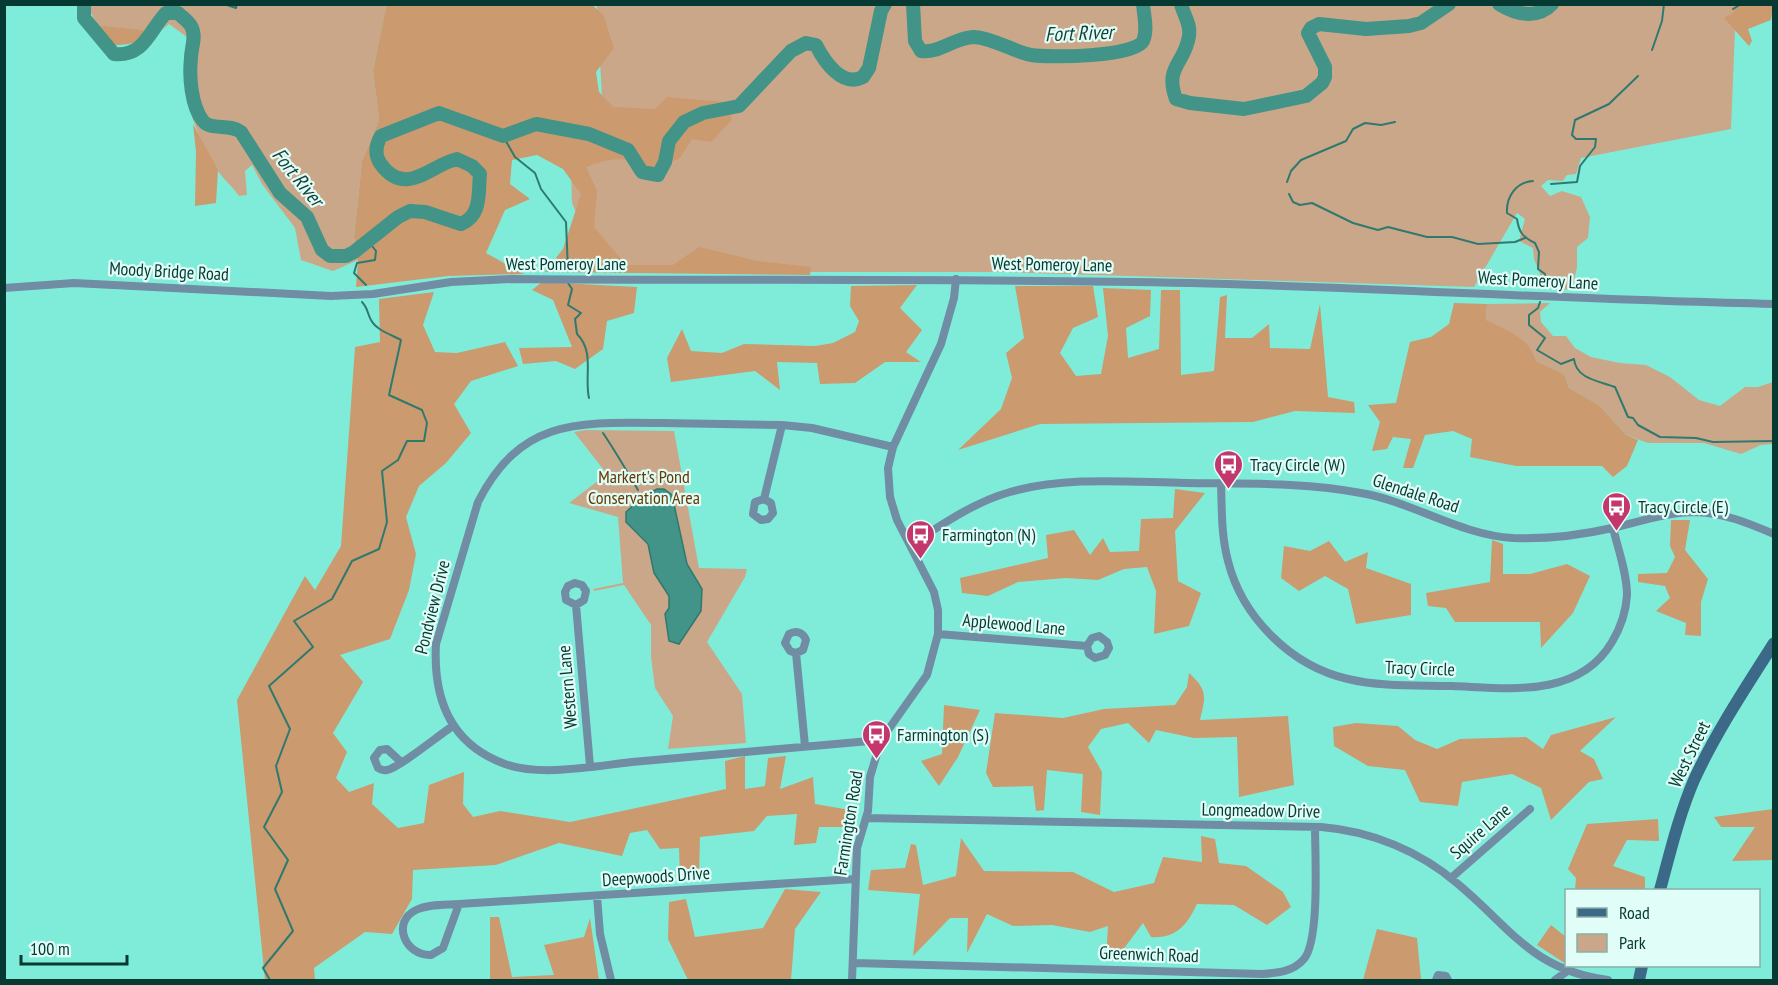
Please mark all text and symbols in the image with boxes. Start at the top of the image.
water label: Fort River [1045,19,1116,47]
water label: Fort River [266,142,331,214]
street label: West Pomeroy Lane [992,251,1112,277]
street label: West Pomeroy Lane [506,252,626,275]
street label: Moody Bridge Road [109,256,229,286]
street label: West Pomeroy Lane [1477,265,1599,295]
bus stop icon: Tracy Circle (W) [1213,448,1245,490]
place label: Tracy Circle (W) [1250,453,1345,476]
park label: Markert's Pond Conservation Area [588,465,700,509]
street label: Glendale Road [1370,468,1462,518]
bus stop icon: Tracy Circle (E) [1601,490,1633,532]
place label: Tracy Circle (E) [1638,495,1729,518]
bus stop icon: Farmington (N) [905,518,937,560]
place label: Farmington (N) [942,523,1036,546]
street label: Pondview Drive [409,558,455,656]
street label: Applewood Lane [962,608,1066,640]
street label: Western Lane [552,644,582,730]
street label: Tracy Circle [1385,655,1455,681]
street label: West Street [1663,717,1715,791]
bus stop icon: Farmington (S) [860,718,892,760]
place label: Farmington (S) [897,723,989,746]
street label: Farmington Road [828,769,868,877]
street label: Longmeadow Drive [1201,797,1321,823]
street label: Squire Lane [1445,798,1515,864]
street label: Deepwoods Drive [601,861,711,891]
legend [1565,889,1760,967]
text: Road [1619,901,1650,924]
scale bar [21,928,128,966]
text: Park [1619,931,1646,954]
text: 100 m [30,937,70,960]
street label: Greenwich Road [1099,941,1199,967]

